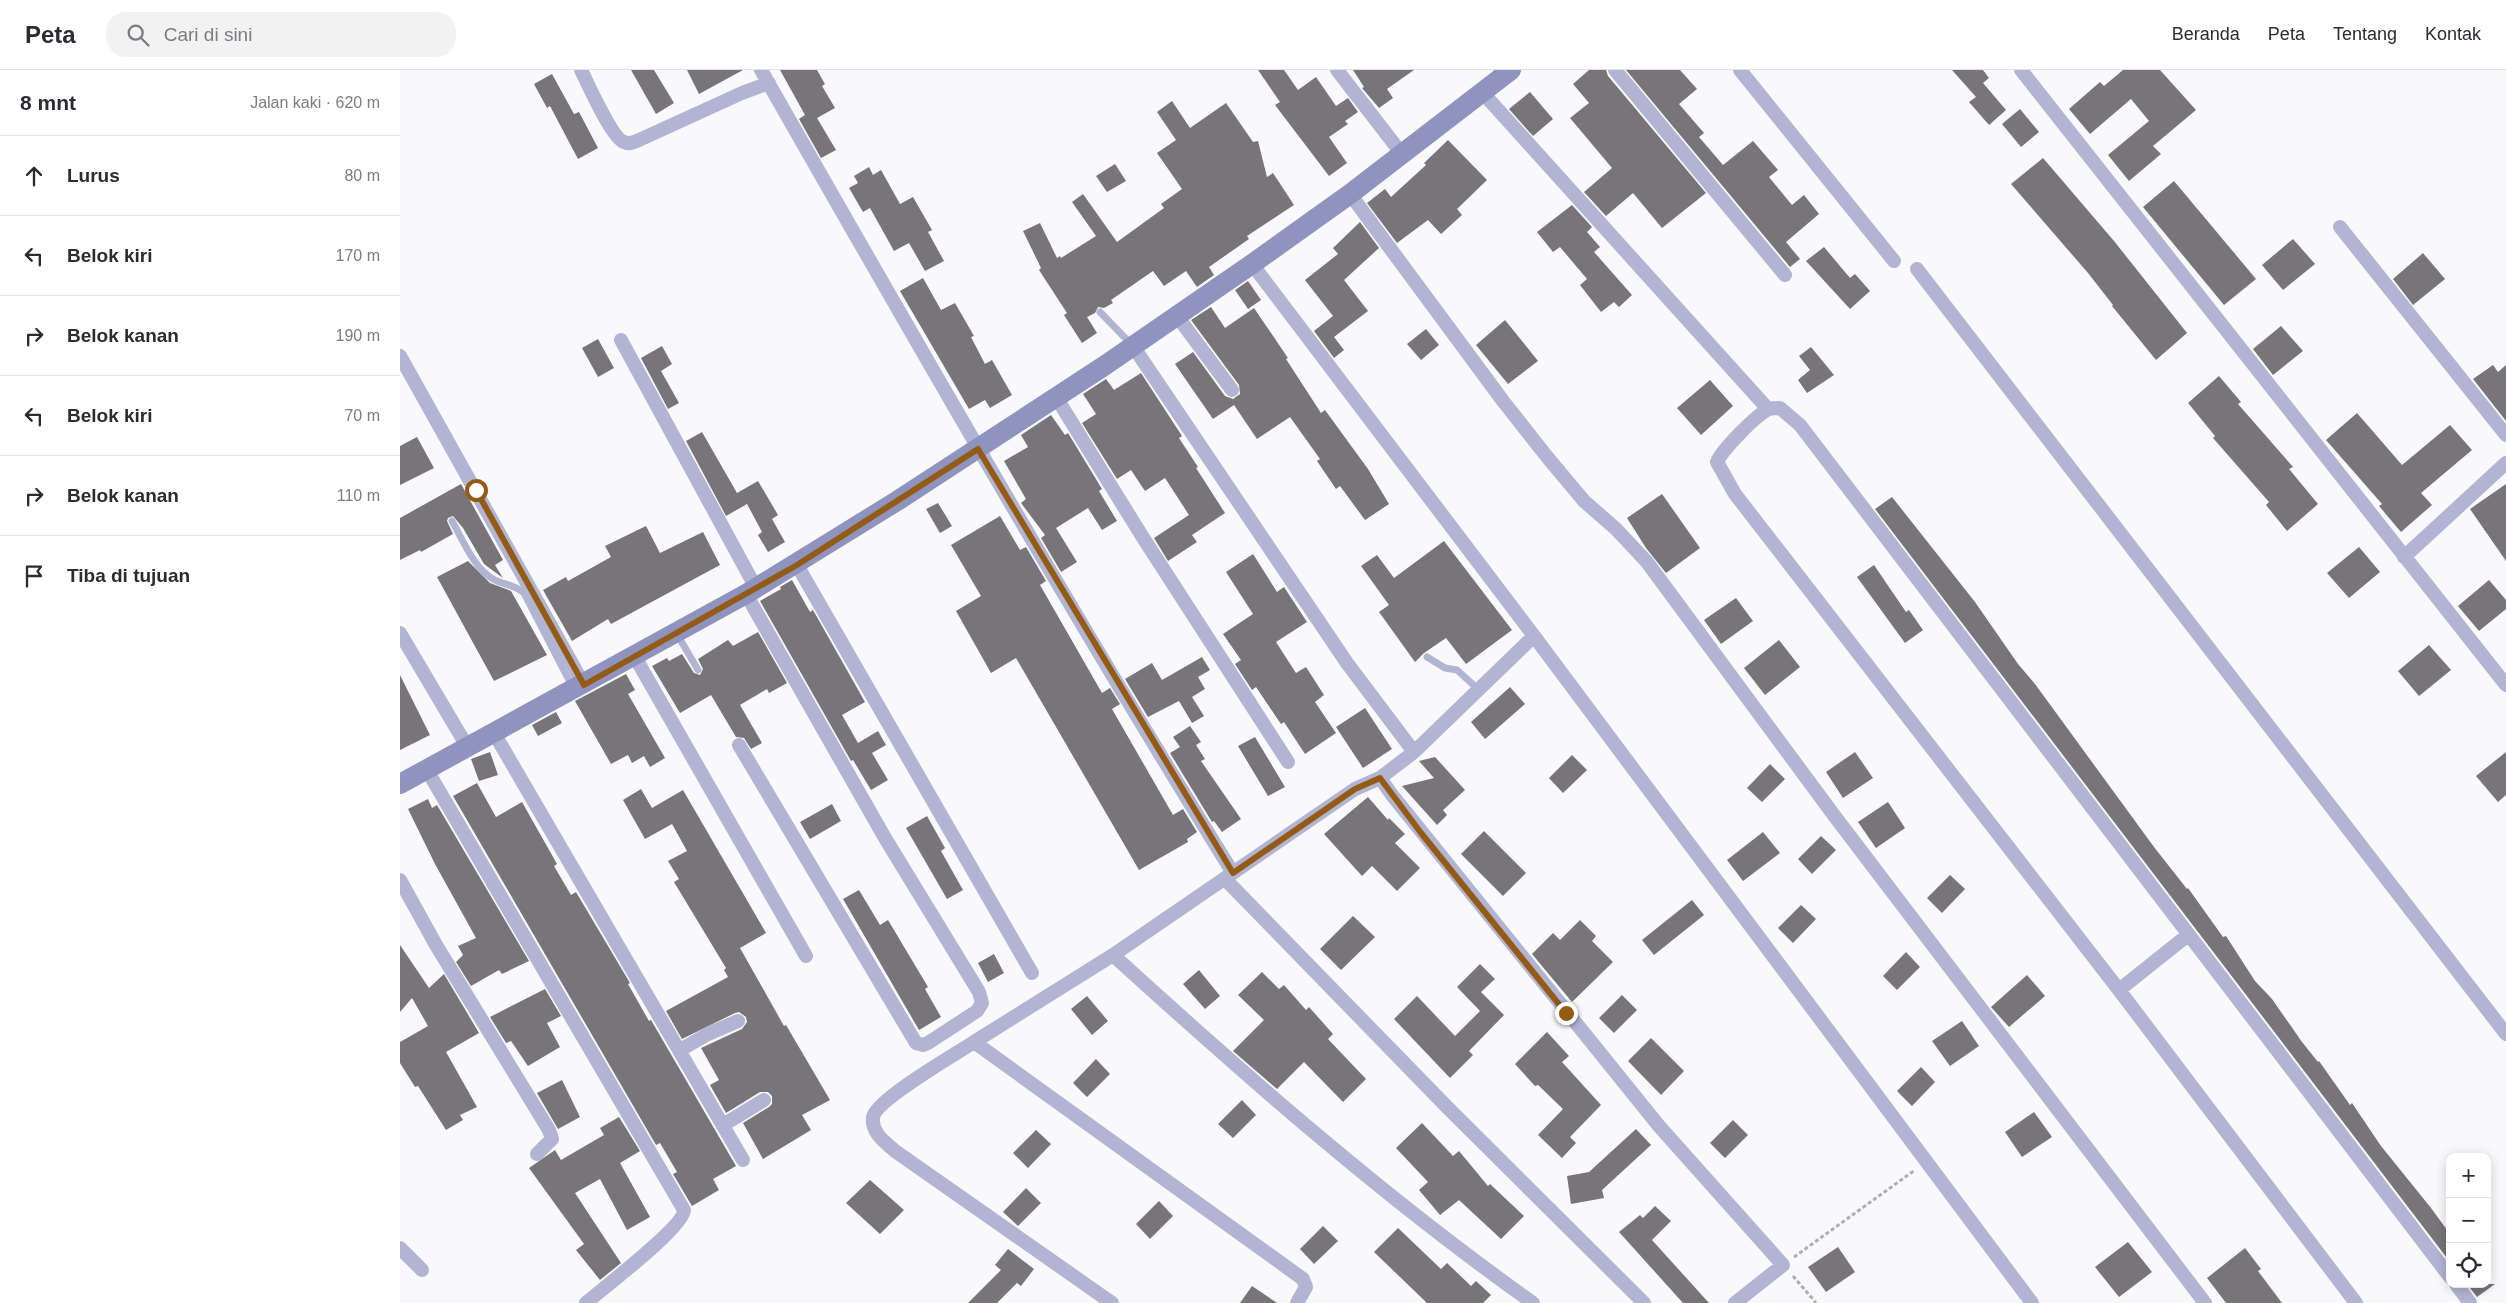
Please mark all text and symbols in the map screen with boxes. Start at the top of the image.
search box [106,12,456,57]
text: Peta [25,21,76,48]
icon: search [124,21,152,49]
text: Cari di sini [164,24,252,45]
text: Beranda [2172,24,2240,44]
text: Peta [2268,24,2305,44]
text: Tentang [2333,24,2397,44]
text: Kontak [2425,24,2481,44]
text: 8 mnt [20,91,76,114]
text: Jalan kaki · 620 m [250,94,380,111]
icon: ahead [20,162,48,190]
text: Lurus [67,165,120,186]
text: 80 m [344,167,380,184]
icon: left [20,242,48,270]
text: Belok kiri [67,245,153,266]
text: 170 m [336,247,380,264]
icon: right [20,322,48,350]
text: Belok kanan [67,325,179,346]
text: 190 m [336,327,380,344]
icon: left [20,402,48,430]
text: Belok kiri [67,405,153,426]
text: 70 m [344,407,380,424]
route start [465,479,488,502]
icon: right [20,482,48,510]
text: Belok kanan [67,485,179,506]
text: 110 m [337,487,380,504]
icon: arrive [20,562,48,590]
text: Tiba di tujuan [67,565,190,586]
route end [1555,1002,1578,1025]
map controls [2446,1153,2491,1288]
button: + [2446,1153,2491,1198]
button: − [2446,1198,2491,1243]
button: locate [2446,1243,2491,1288]

